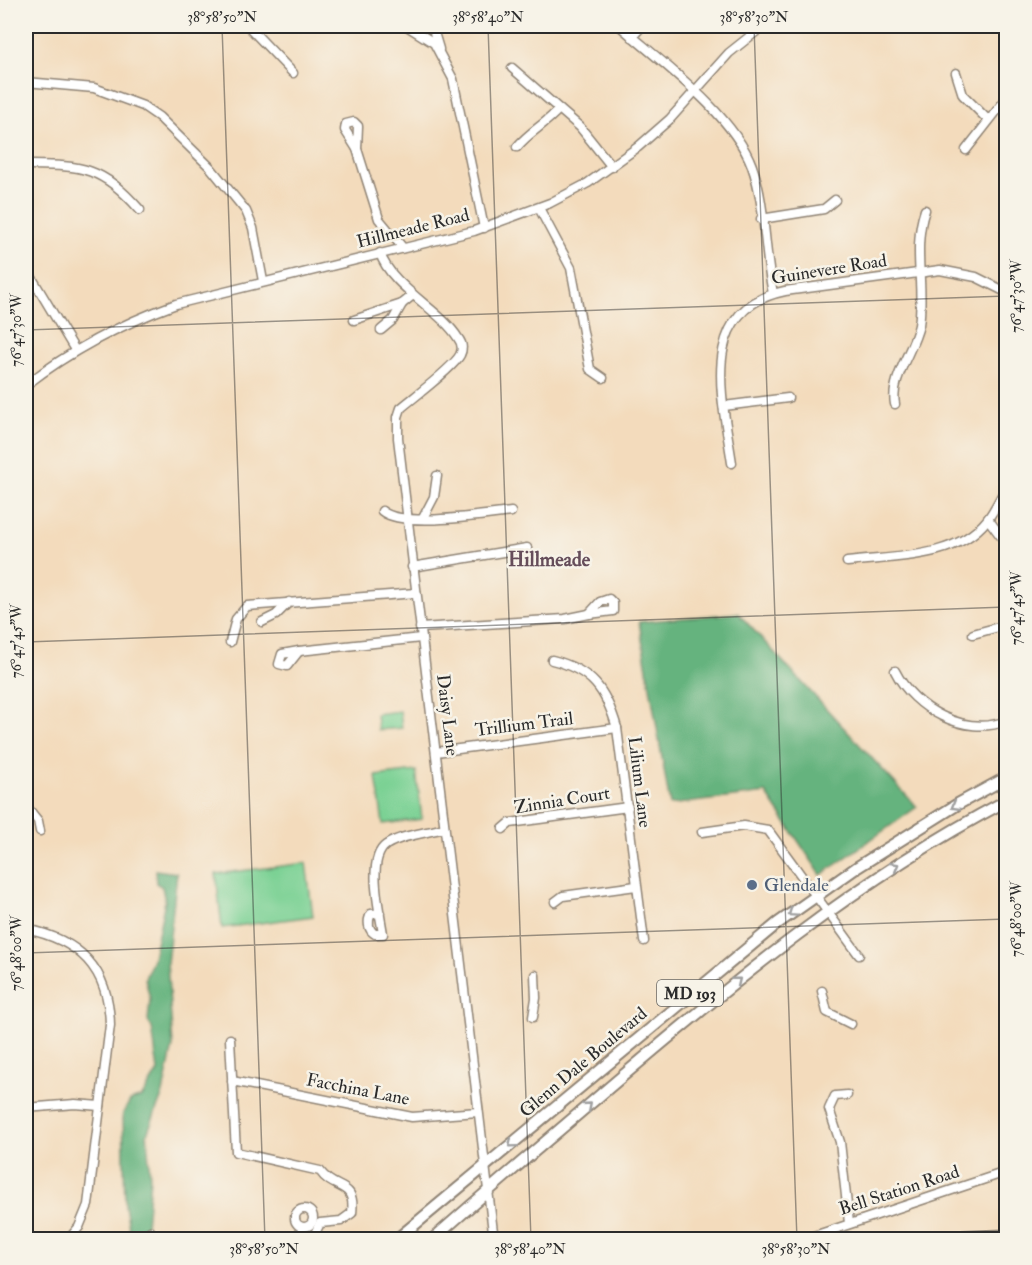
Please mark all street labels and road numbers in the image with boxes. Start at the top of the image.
street label: Hillmeade Road [354,203,472,254]
street label: Guinevere Road [770,249,889,290]
street label: Daisy Lane [431,673,464,758]
street label: Trillium Trail [474,707,575,742]
street label: Lilium Lane [623,735,657,829]
street label: Zinnia Court [513,782,612,819]
road number: MD 193 [657,980,723,1006]
street label: Glenn Dale Boulevard [515,1002,652,1123]
street label: Facchina Lane [304,1068,412,1111]
street label: Bell Station Road [836,1160,963,1221]

